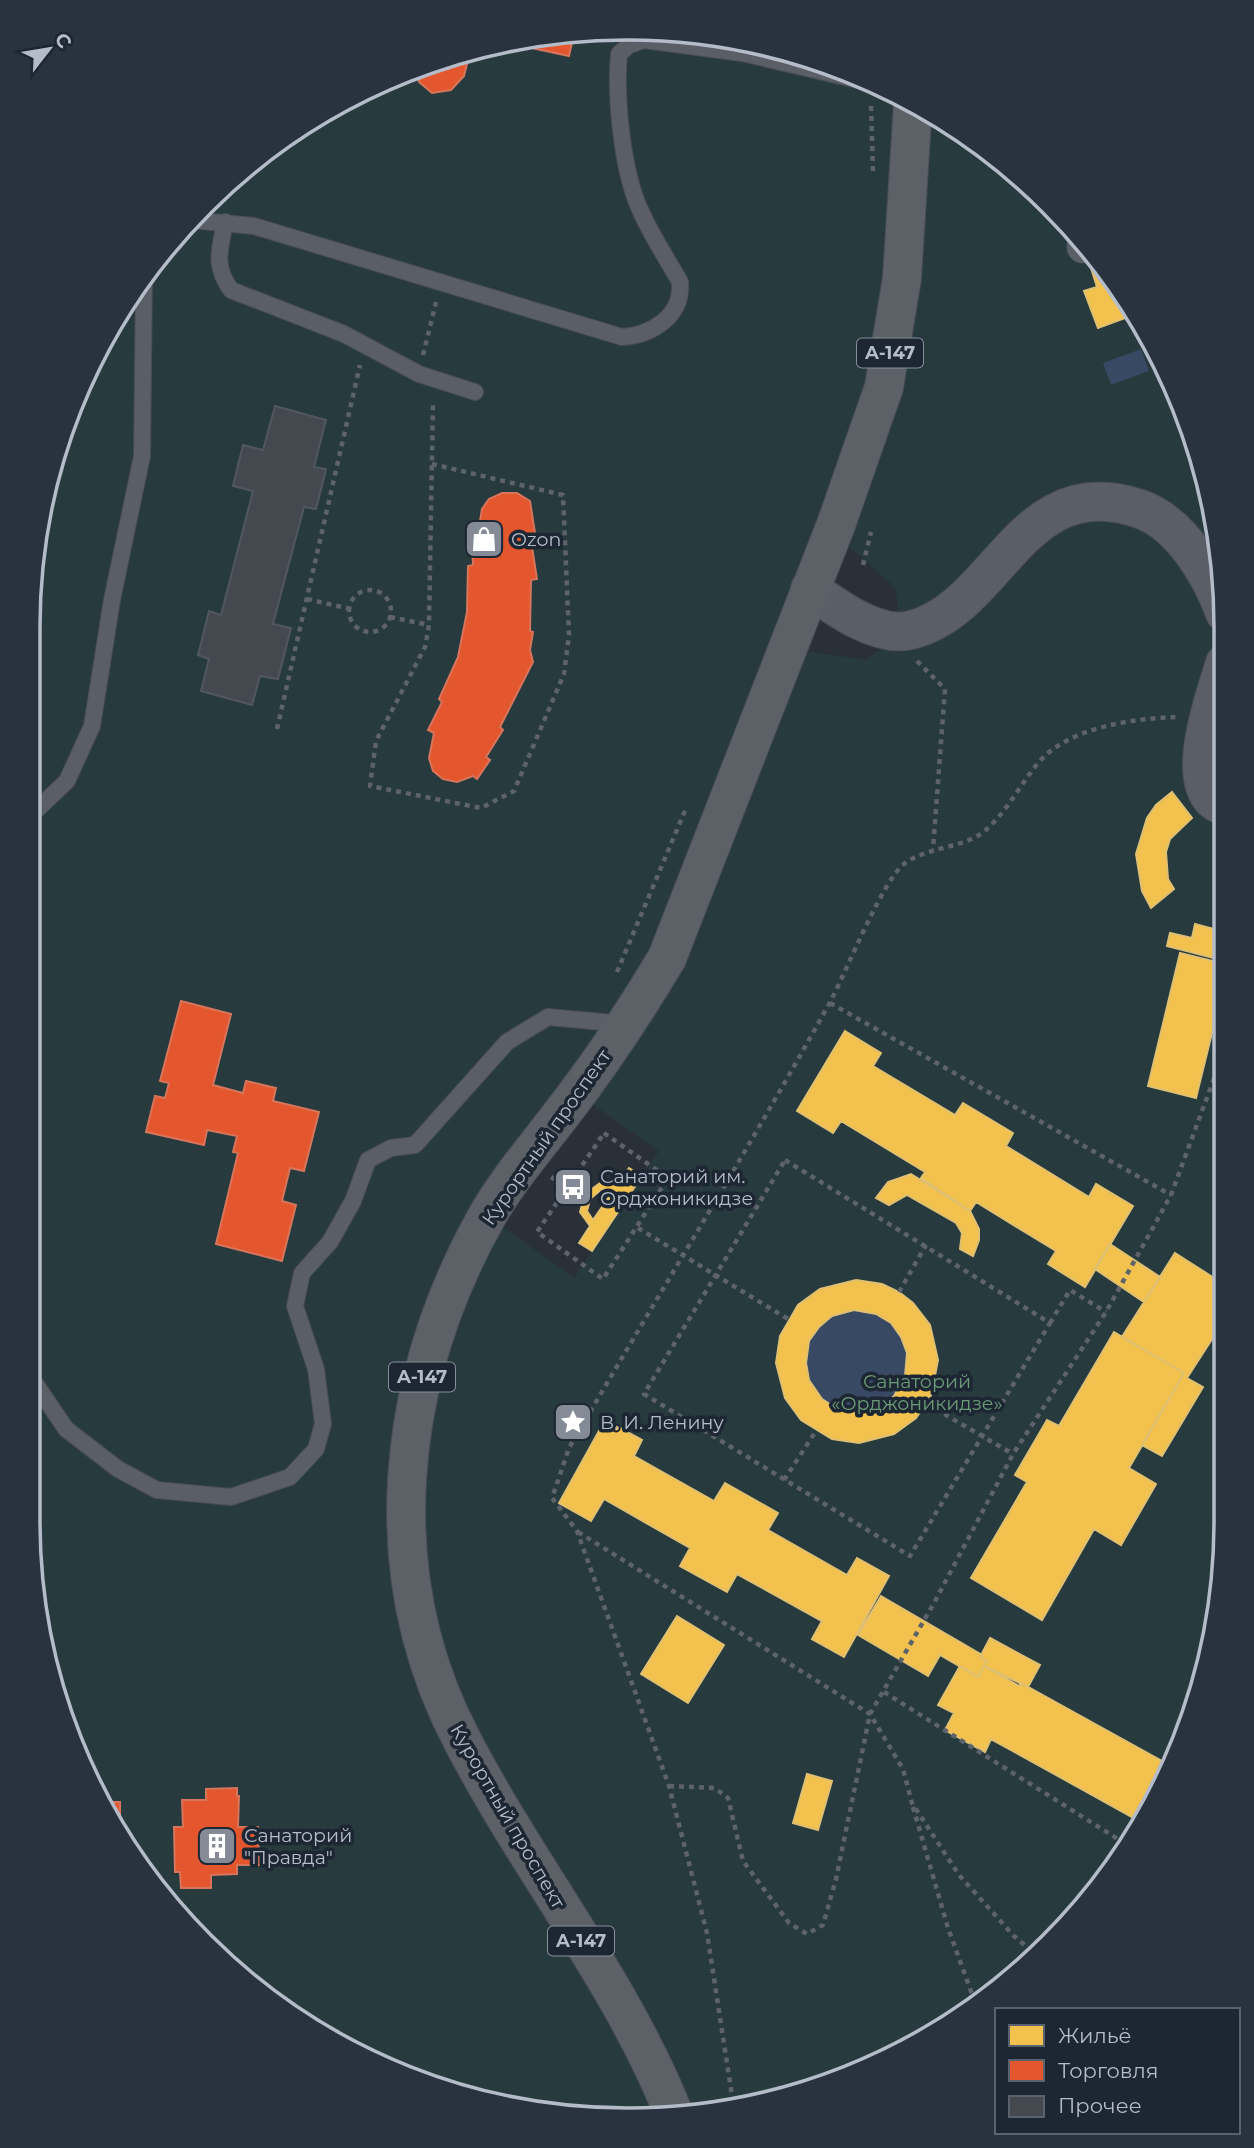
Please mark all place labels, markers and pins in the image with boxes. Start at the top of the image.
shop icon: Ozon [463,518,505,560]
place label: Ozon [511,528,561,551]
place label: Санаторий им. Орджоникидзе [600,1165,753,1210]
bus stop icon: Санаторий им. Орджоникидзе [552,1166,594,1208]
place icon: В. И. Ленину [552,1401,594,1443]
place label: В. И. Ленину [600,1411,724,1434]
place label: Санаторий "Правда" [244,1824,352,1869]
building icon: Санаторий "Правда" [196,1825,238,1867]

